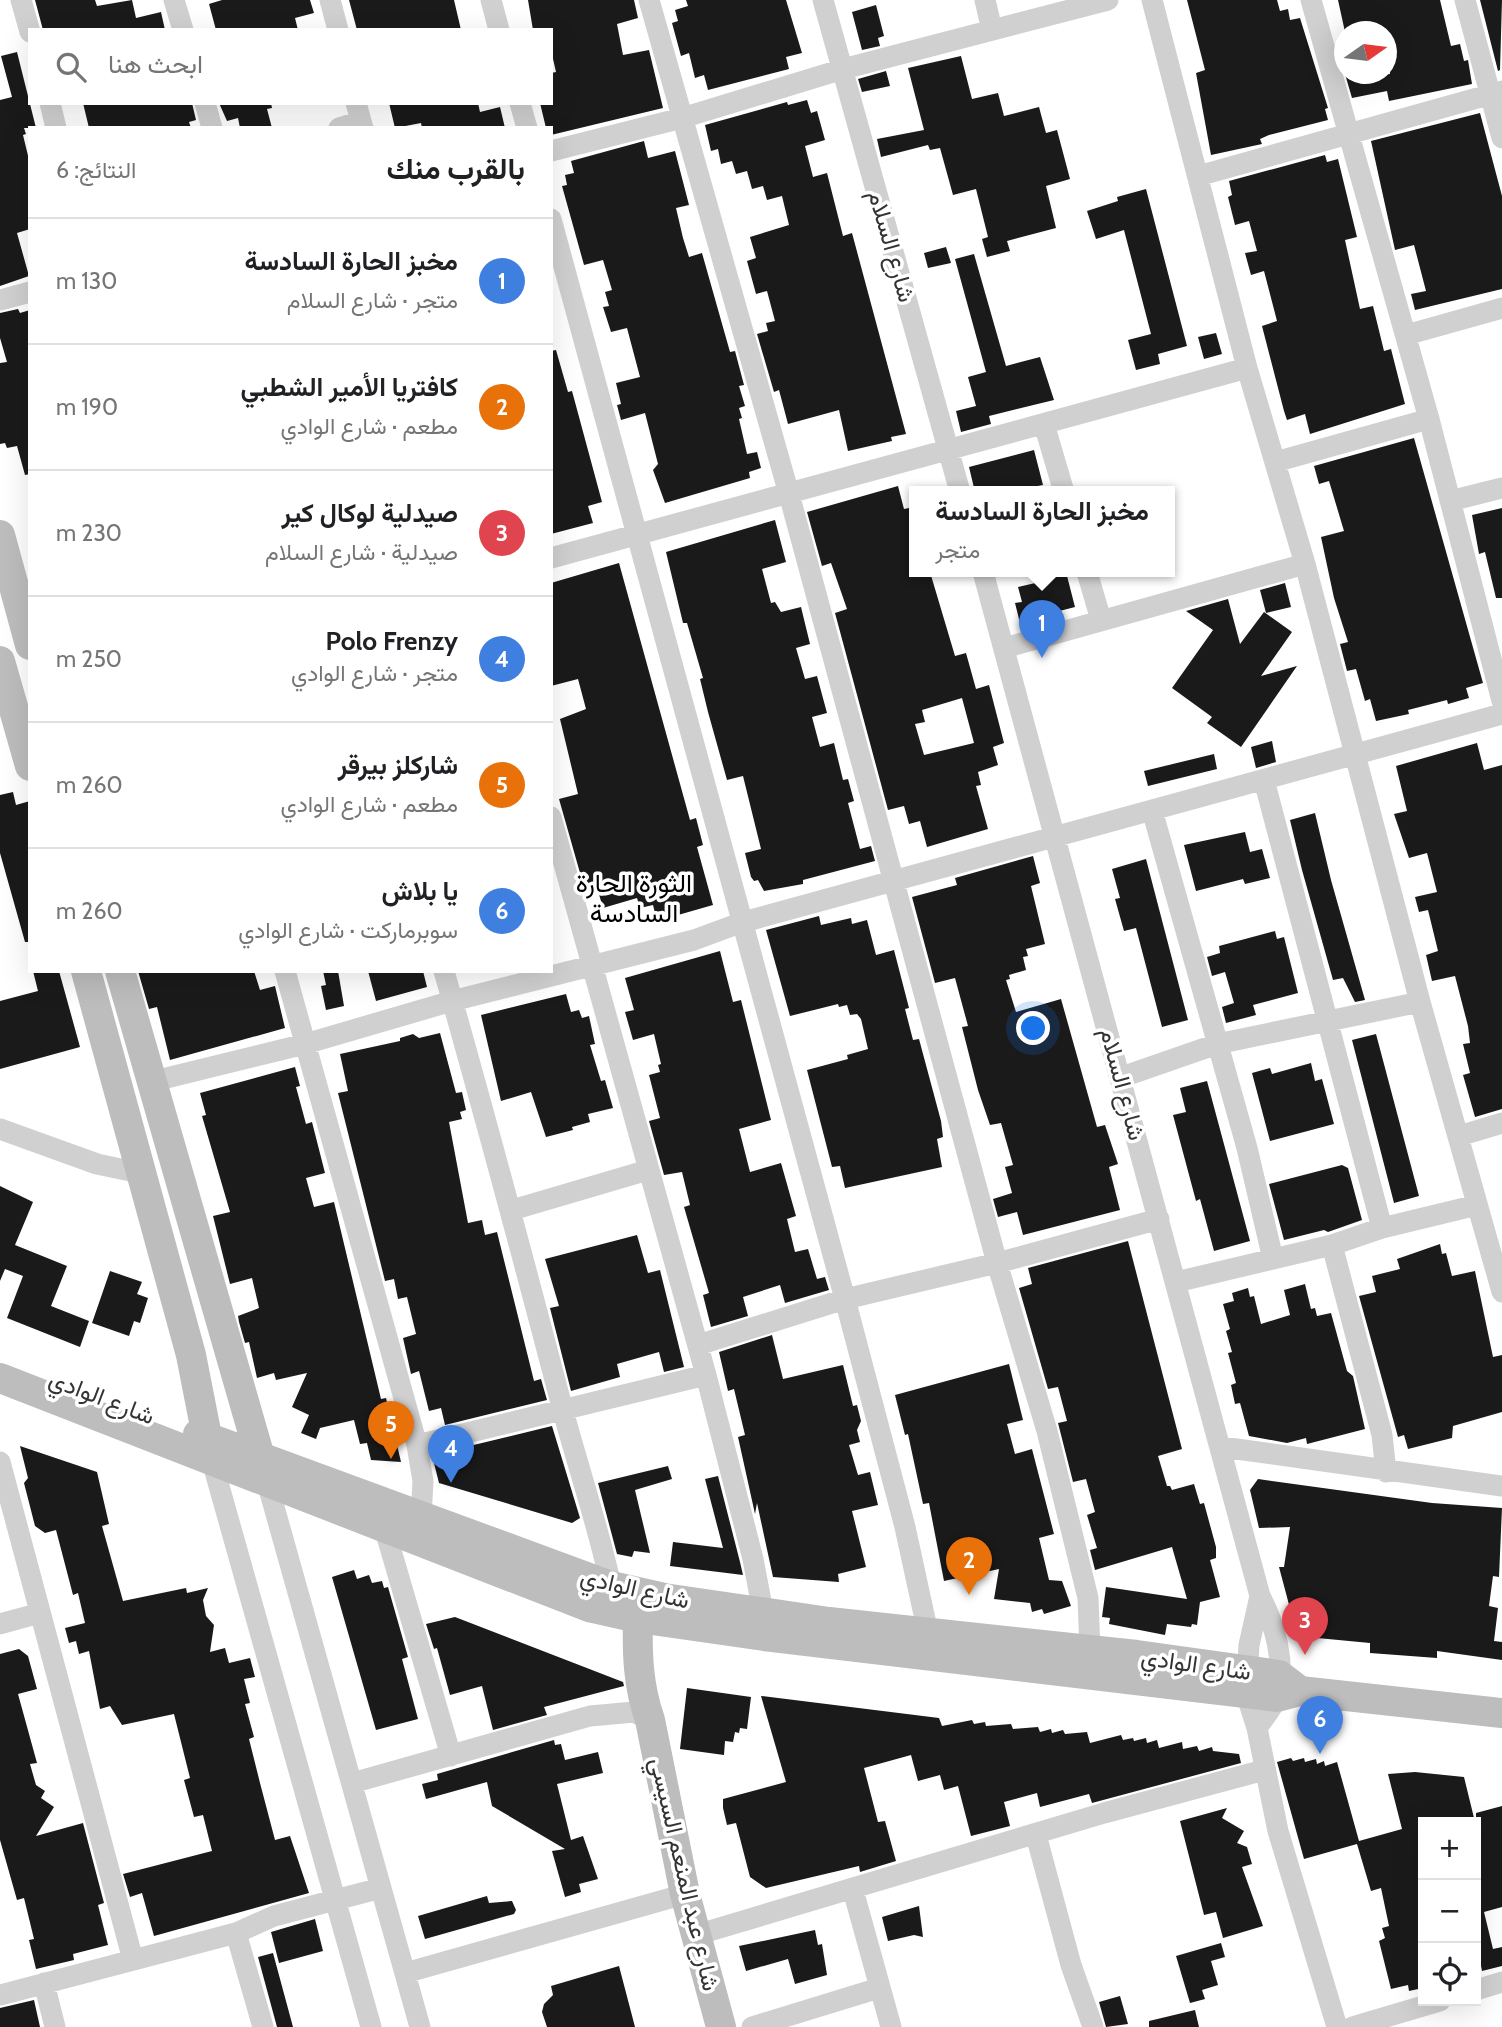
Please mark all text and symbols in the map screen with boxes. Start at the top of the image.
north arrow [1334,21,1397,84]
search box [28,28,553,105]
icon: search [52,48,90,86]
text: ابحث هنا [108,48,203,80]
text: بالقرب منك [387,150,525,187]
text: النتائج: 6 [56,156,136,184]
street label: شارع السلام [860,187,922,306]
text: مخبز الحارة السادسة [244,245,458,277]
text: 130 m [56,267,117,295]
text: 1 [498,267,506,295]
text: متجر · شارع السلام [287,286,458,314]
text: كافتريا الأمير الشطبي [241,371,458,403]
text: 190 m [56,393,118,421]
text: 2 [496,393,508,421]
text: مطعم · شارع الوادي [280,412,458,440]
popup [909,486,1175,577]
text: مخبز الحارة السادسة [935,495,1149,527]
text: صيدلية لوكال كير [281,497,458,529]
text: 230 m [56,519,122,547]
text: 3 [496,519,508,547]
text: متجر [935,536,980,564]
text: صيدلية · شارع السلام [265,538,458,566]
pin: 1 [1019,600,1065,658]
text: Polo Frenzy [326,625,458,657]
text: 250 m [56,645,122,673]
text: 4 [495,645,509,673]
text: متجر · شارع الوادي [291,659,458,687]
text: شاركلز بيرقر [338,749,458,781]
text: 260 m [56,771,123,799]
text: 5 [496,771,508,799]
text: مطعم · شارع الوادي [280,790,458,818]
district label: الثورة الحارة السادسة [576,867,692,929]
text: يا بلاش [382,875,458,907]
text: 260 m [56,897,123,925]
text: 6 [496,897,508,925]
text: سوبرماركت · شارع الوادي [238,916,458,944]
your location [1016,1011,1050,1045]
street label: شارع السلام [1092,1025,1152,1144]
street label: شارع الوادي [43,1364,159,1435]
pin: 5 [368,1401,414,1459]
pin: 4 [428,1425,474,1483]
pin: 2 [946,1537,992,1595]
street label: شارع الوادي [577,1561,692,1619]
pin: 3 [1282,1597,1328,1655]
street label: شارع الوادي [1138,1642,1253,1691]
pin: 6 [1297,1696,1343,1754]
street label: شارع عبد المنعم السيسي [639,1754,726,1995]
map controls [1418,1817,1481,2006]
button: + [1418,1817,1481,1880]
button: − [1418,1880,1481,1943]
button: locate [1418,1943,1481,2006]

